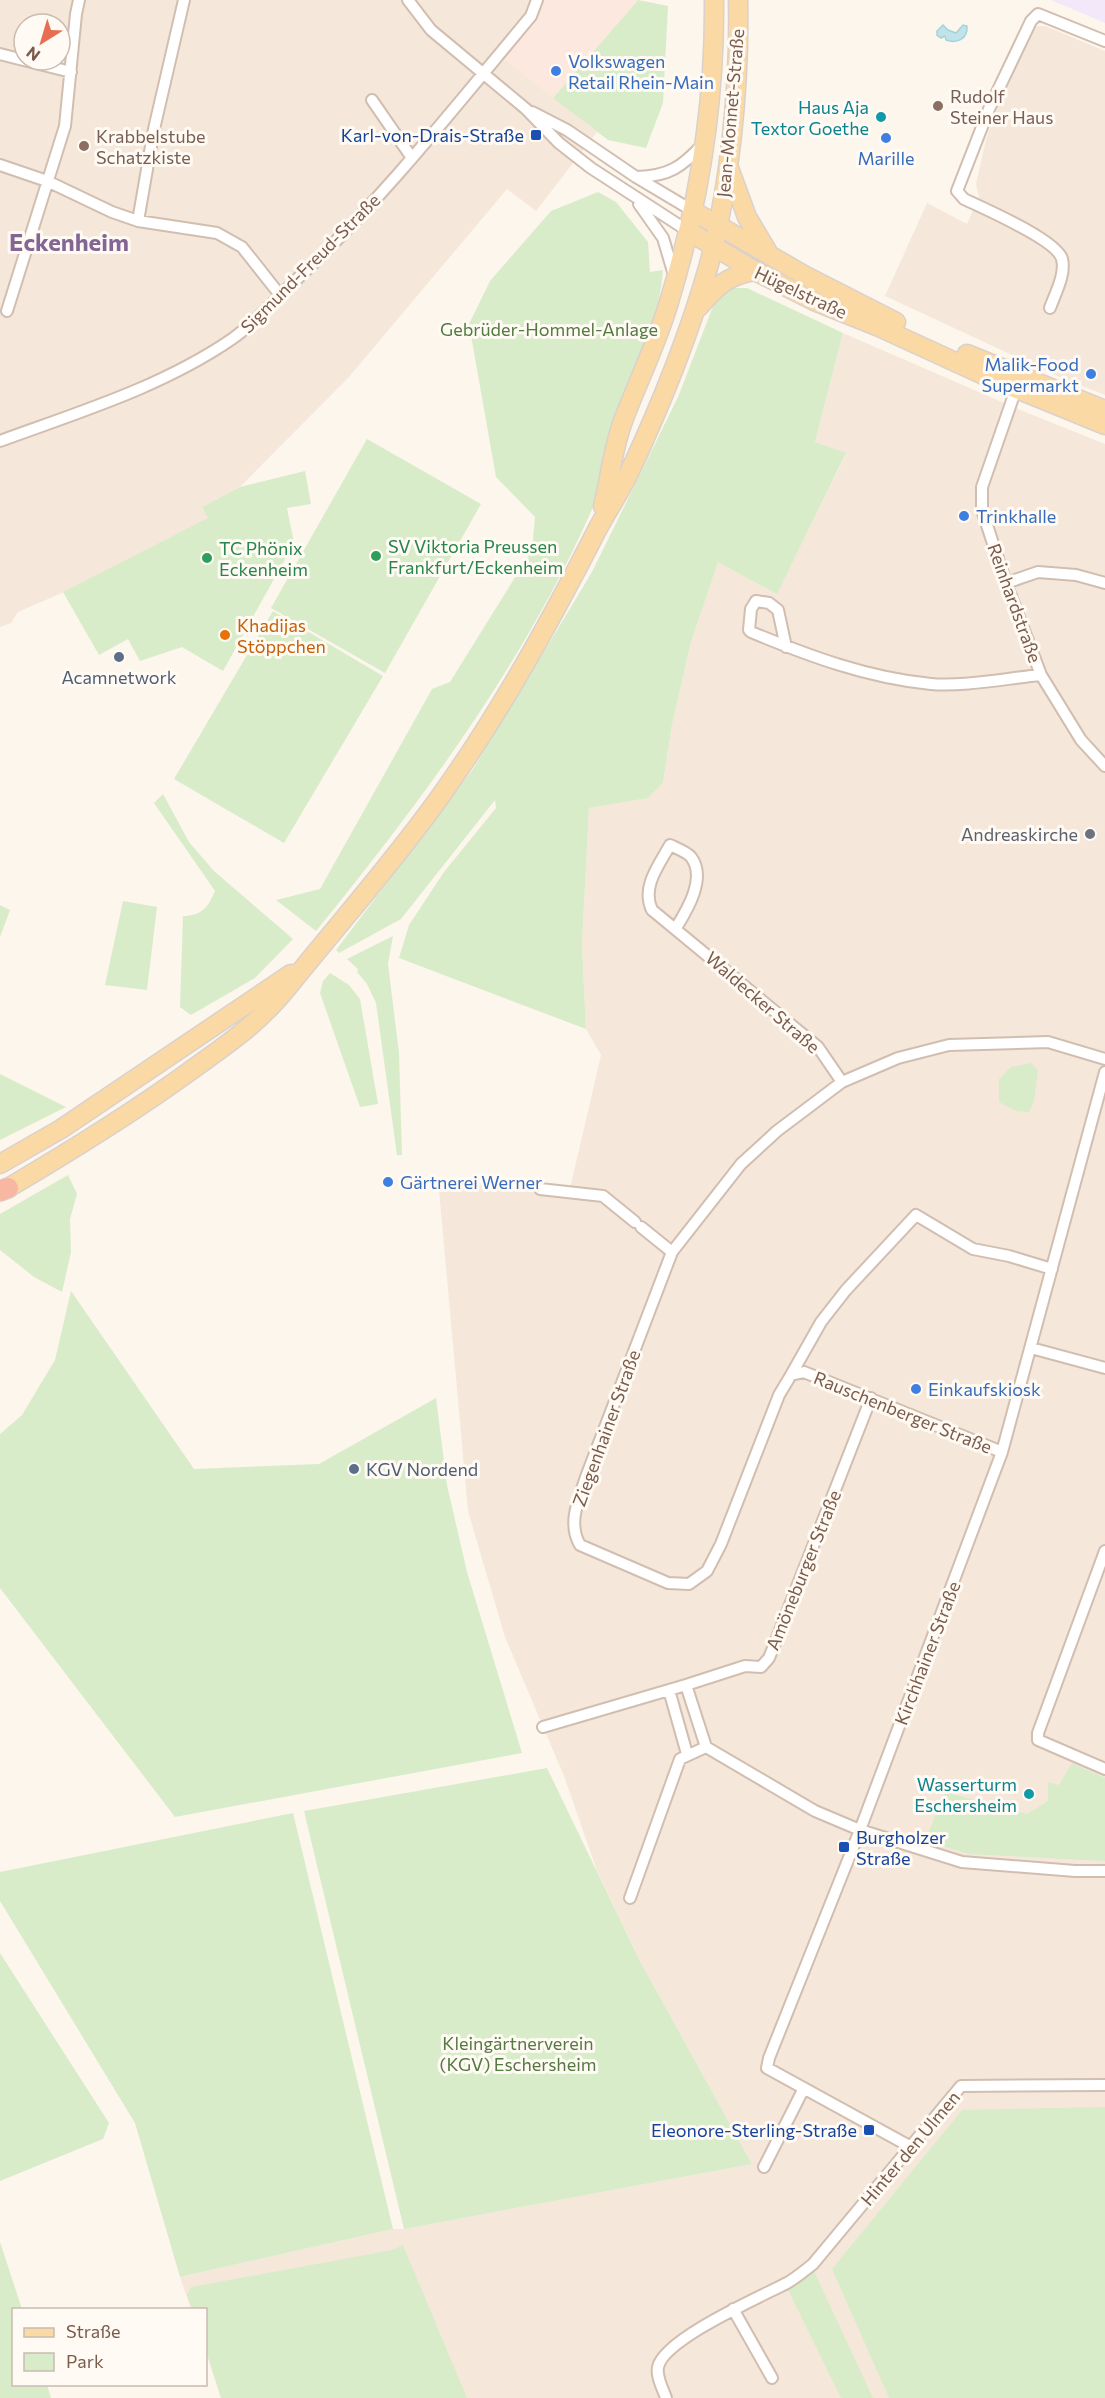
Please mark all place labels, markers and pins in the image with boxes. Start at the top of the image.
place label: Volkswagen Retail Rhein-Main [568,50,714,93]
marker: Volkswagen Retail Rhein-Main [549,64,563,78]
place label: Rudolf Steiner Haus [950,85,1053,128]
place label: Haus Aja Textor Goethe [751,96,869,139]
marker: Rudolf Steiner Haus [931,99,945,113]
marker: Haus Aja Textor Goethe [874,110,888,124]
place label: Karl-von-Drais-Straße [341,124,524,146]
place label: Krabbelstube Schatzkiste [96,125,206,168]
marker: Karl-von-Drais-Straße [529,128,543,142]
marker: Marille [879,131,893,145]
marker: Krabbelstube Schatzkiste [77,139,91,153]
place label: Marille [858,147,914,169]
place label: Malik-Food Supermarkt [982,353,1079,396]
marker: Malik-Food Supermarkt [1084,367,1098,381]
place label: Trinkhalle [976,505,1056,527]
marker: Trinkhalle [957,509,971,523]
place label: SV Viktoria Preussen Frankfurt/Eckenheim [388,535,563,578]
place label: TC Phönix Eckenheim [219,537,308,580]
marker: SV Viktoria Preussen Frankfurt/Eckenheim [369,549,383,563]
marker: TC Phönix Eckenheim [200,551,214,565]
place label: Khadijas Stöppchen [237,614,326,657]
marker: Khadijas Stöppchen [218,628,232,642]
marker: Acamnetwork [112,650,126,664]
place label: Acamnetwork [62,666,177,688]
place label: Andreaskirche [961,823,1078,845]
marker: Andreaskirche [1083,827,1097,841]
place label: Gärtnerei Werner [400,1171,542,1193]
marker: Gärtnerei Werner [381,1175,395,1189]
place label: Einkaufskiosk [928,1378,1041,1400]
marker: Einkaufskiosk [909,1382,923,1396]
place label: KGV Nordend [366,1458,478,1480]
marker: KGV Nordend [347,1462,361,1476]
place label: Wasserturm Eschersheim [914,1773,1017,1816]
marker: Wasserturm Eschersheim [1022,1787,1036,1801]
place label: Burgholzer Straße [856,1826,946,1869]
marker: Burgholzer Straße [837,1840,851,1854]
place label: Eleonore-Sterling-Straße [651,2119,857,2141]
marker: Eleonore-Sterling-Straße [862,2123,876,2137]

